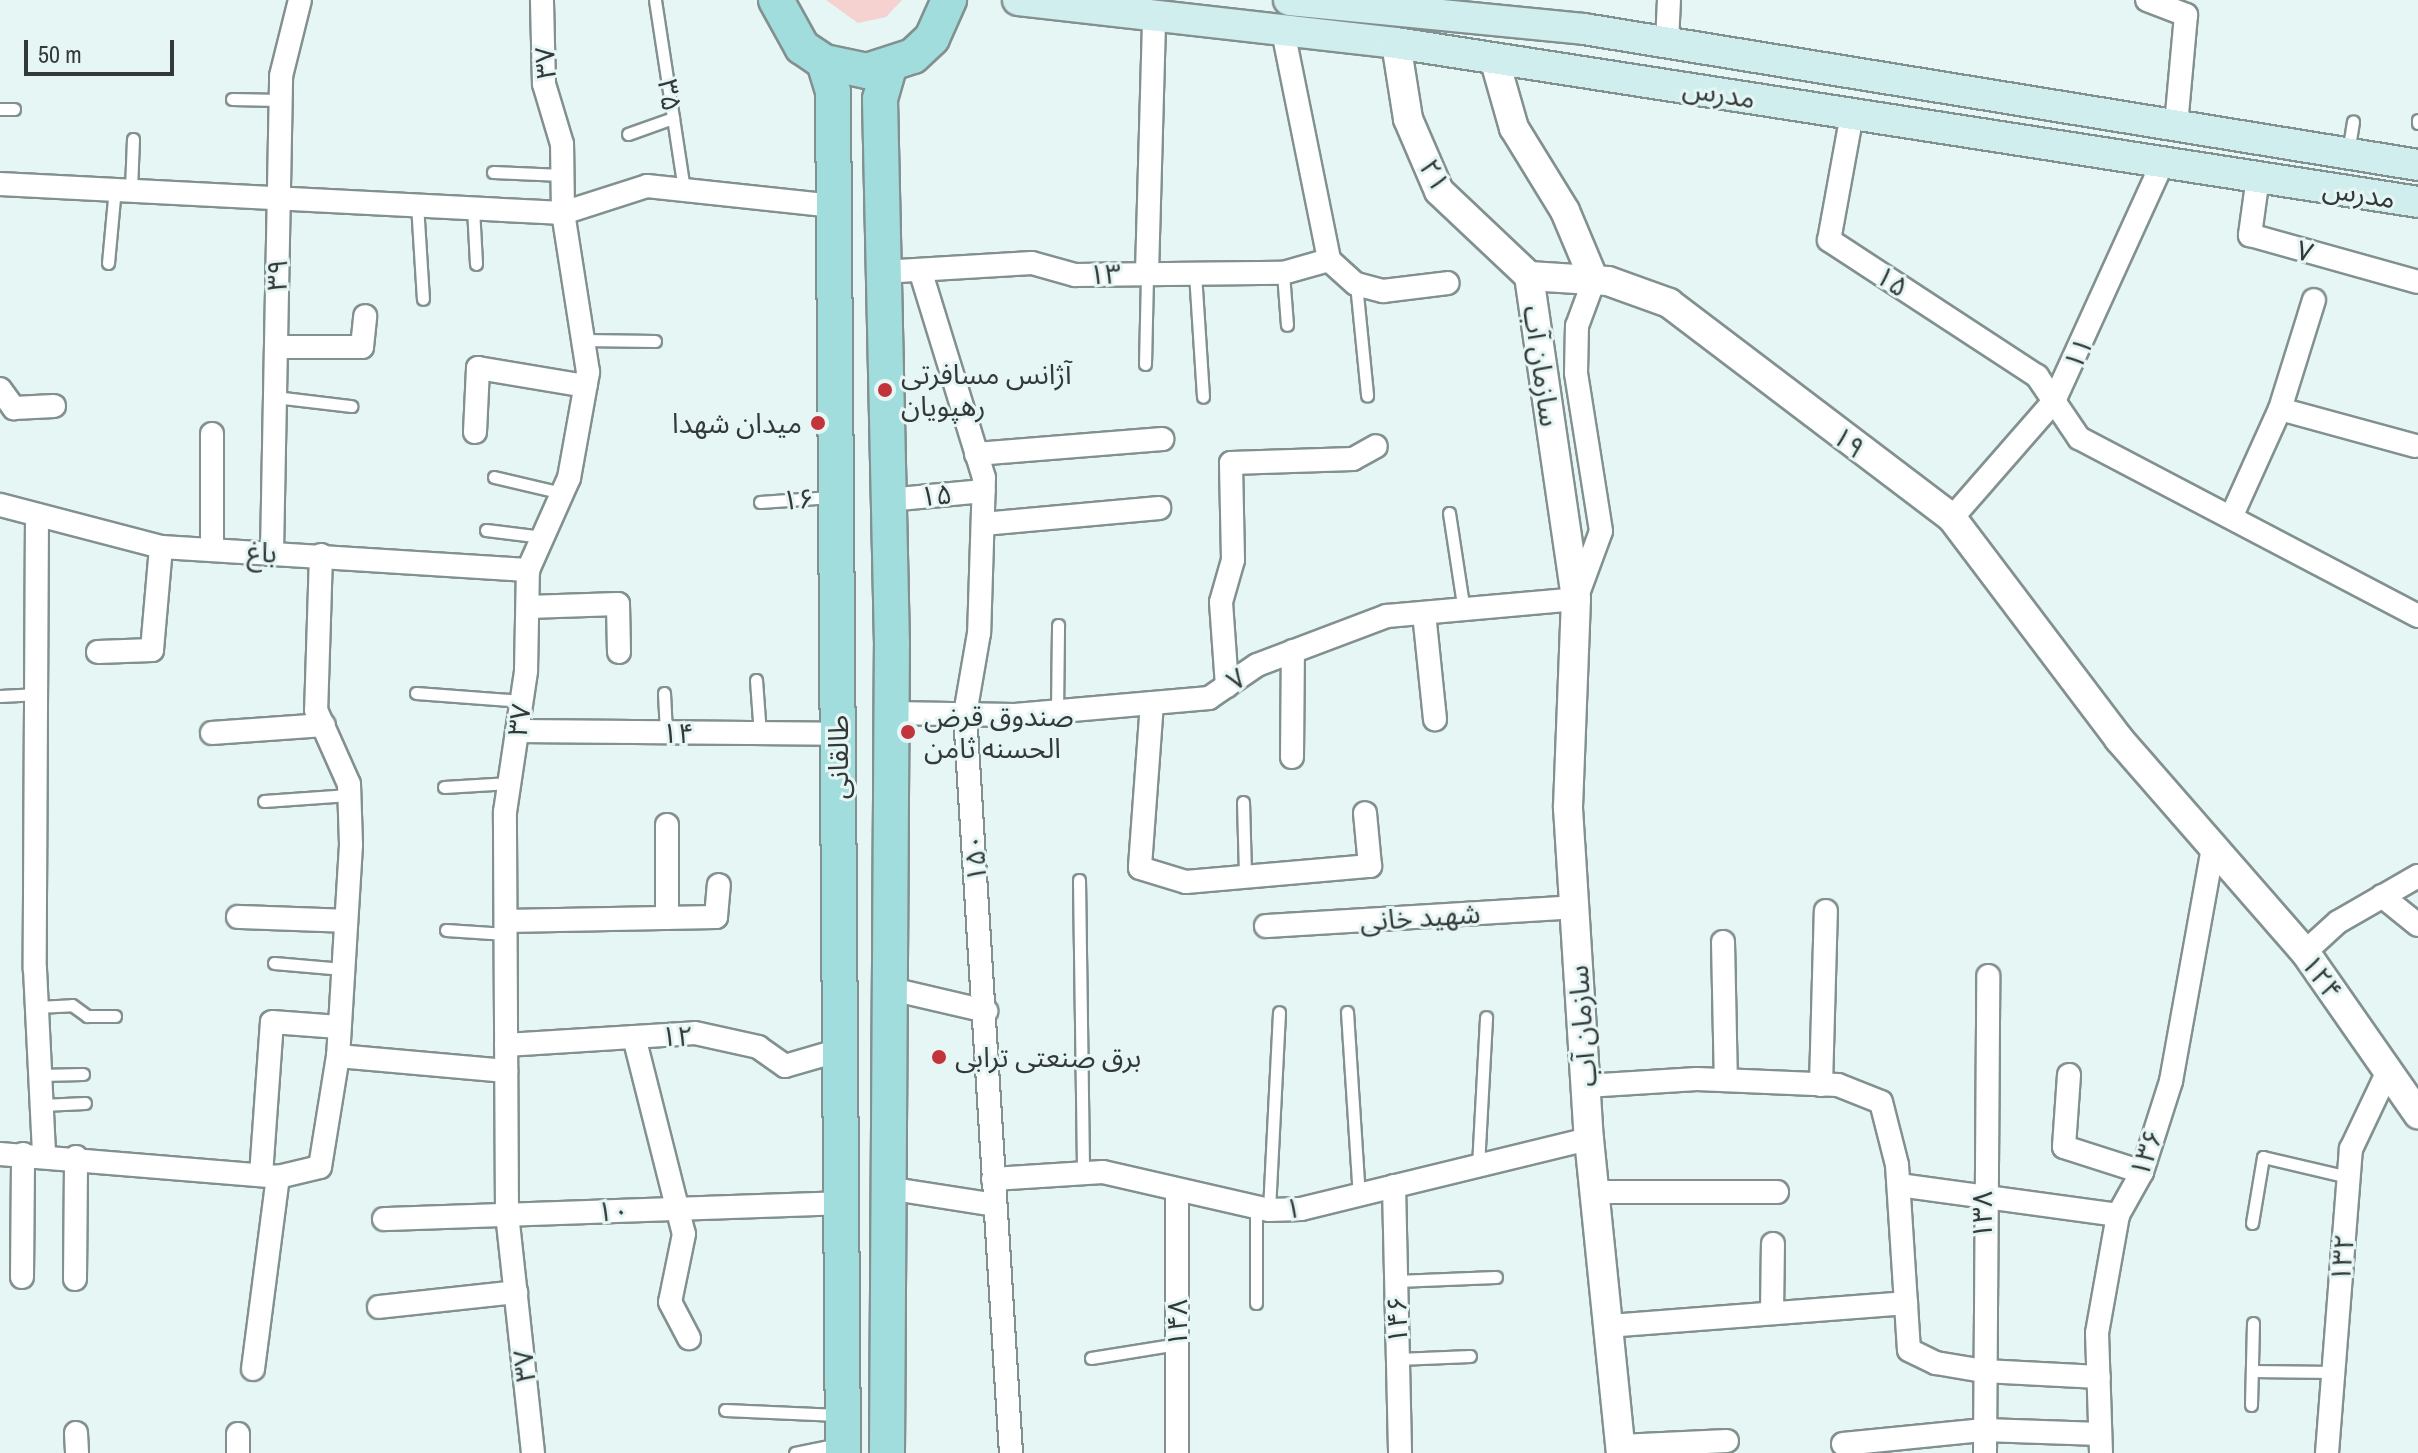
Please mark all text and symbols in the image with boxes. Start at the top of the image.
scale bar [28,24,178,74]
text: 50 m [38,38,82,70]
street label: ۳۷ [527,46,563,80]
street label: مدرس [1680,71,1758,115]
street label: ۳۵ [651,77,689,113]
street label: ۲۱ [1413,153,1457,197]
street label: مدرس [2320,171,2398,215]
street label: ۷ [2293,233,2317,269]
street label: ۱۳ [1088,257,1122,291]
street label: ۱۵ [1869,258,1915,304]
street label: ۳۹ [260,259,294,291]
street label: سازمان آب [1517,303,1567,429]
street label: ۱۱ [2056,331,2100,375]
place label: آژانس مسافرتی رهپویان [901,357,1072,423]
marker: آژانس مسافرتی رهپویان [876,381,894,399]
place label: میدان شهدا [672,406,802,440]
marker: میدان شهدا [809,414,827,432]
street label: ۱۹ [1826,419,1872,465]
street label: ۱۵ [919,477,953,513]
street label: ۱۶ [781,481,815,517]
street label: باغ [246,534,278,570]
street label: ۷ [1220,661,1252,697]
place label: صندوق قرض الحسنه ثامن [924,699,1074,765]
street label: ۳۷ [500,702,538,738]
street label: طالقانی [821,715,855,799]
street label: ۱۴ [662,716,694,750]
marker: صندوق قرض الحسنه ثامن [899,723,917,741]
street label: ۱۵۰ [957,833,993,883]
street label: شهید خانی [1359,896,1481,938]
street label: ۱۲۴ [2294,948,2350,1006]
street label: سازمان آب [1561,964,1603,1088]
street label: ۱۲ [661,1019,693,1053]
place label: برق صنعتی ترابی [955,1040,1141,1074]
marker: برق صنعتی ترابی [930,1048,948,1066]
street label: ۱۳۶ [2122,1125,2170,1181]
street label: ۱ [1284,1191,1302,1225]
street label: ۱۳۸ [1965,1191,1999,1239]
street label: ۱۰ [596,1194,630,1228]
street label: ۱۳۲ [2323,1233,2361,1283]
street label: ۱۴۶ [1380,1296,1414,1344]
street label: ۱۴۸ [1160,1299,1194,1347]
street label: ۳۷ [506,1348,542,1384]

